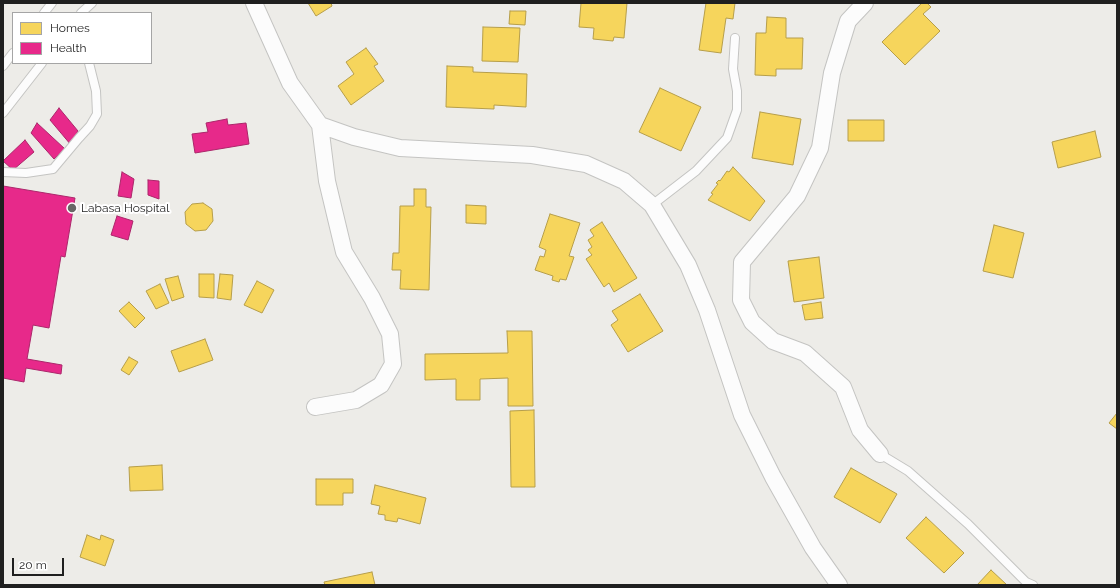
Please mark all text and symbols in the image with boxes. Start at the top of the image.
legend [12,12,152,64]
text: Homes [50,21,90,35]
text: Health [50,41,87,55]
place label: Labasa Hospital [81,201,169,215]
marker: Labasa Hospital [66,202,78,214]
scale bar [14,550,66,576]
text: 20 m [19,558,47,572]

